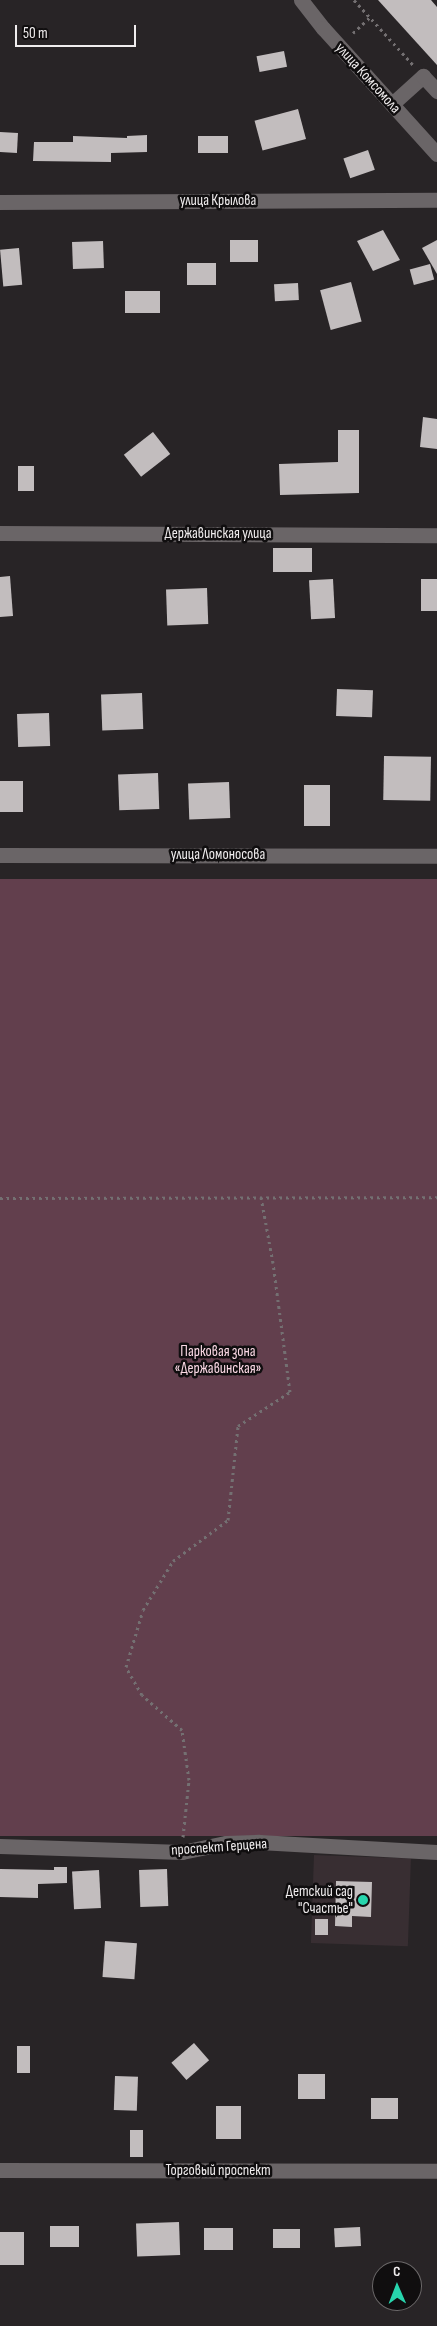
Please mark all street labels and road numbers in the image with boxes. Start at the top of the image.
street label: улица Комсомола [332,39,404,117]
street label: улица Крылова [180,192,256,210]
street label: Державинская улица [165,525,271,543]
street label: улица Ломоносова [171,846,265,864]
street label: проспект Герцена [171,1835,267,1859]
street label: Торговый проспект [165,2162,271,2180]

